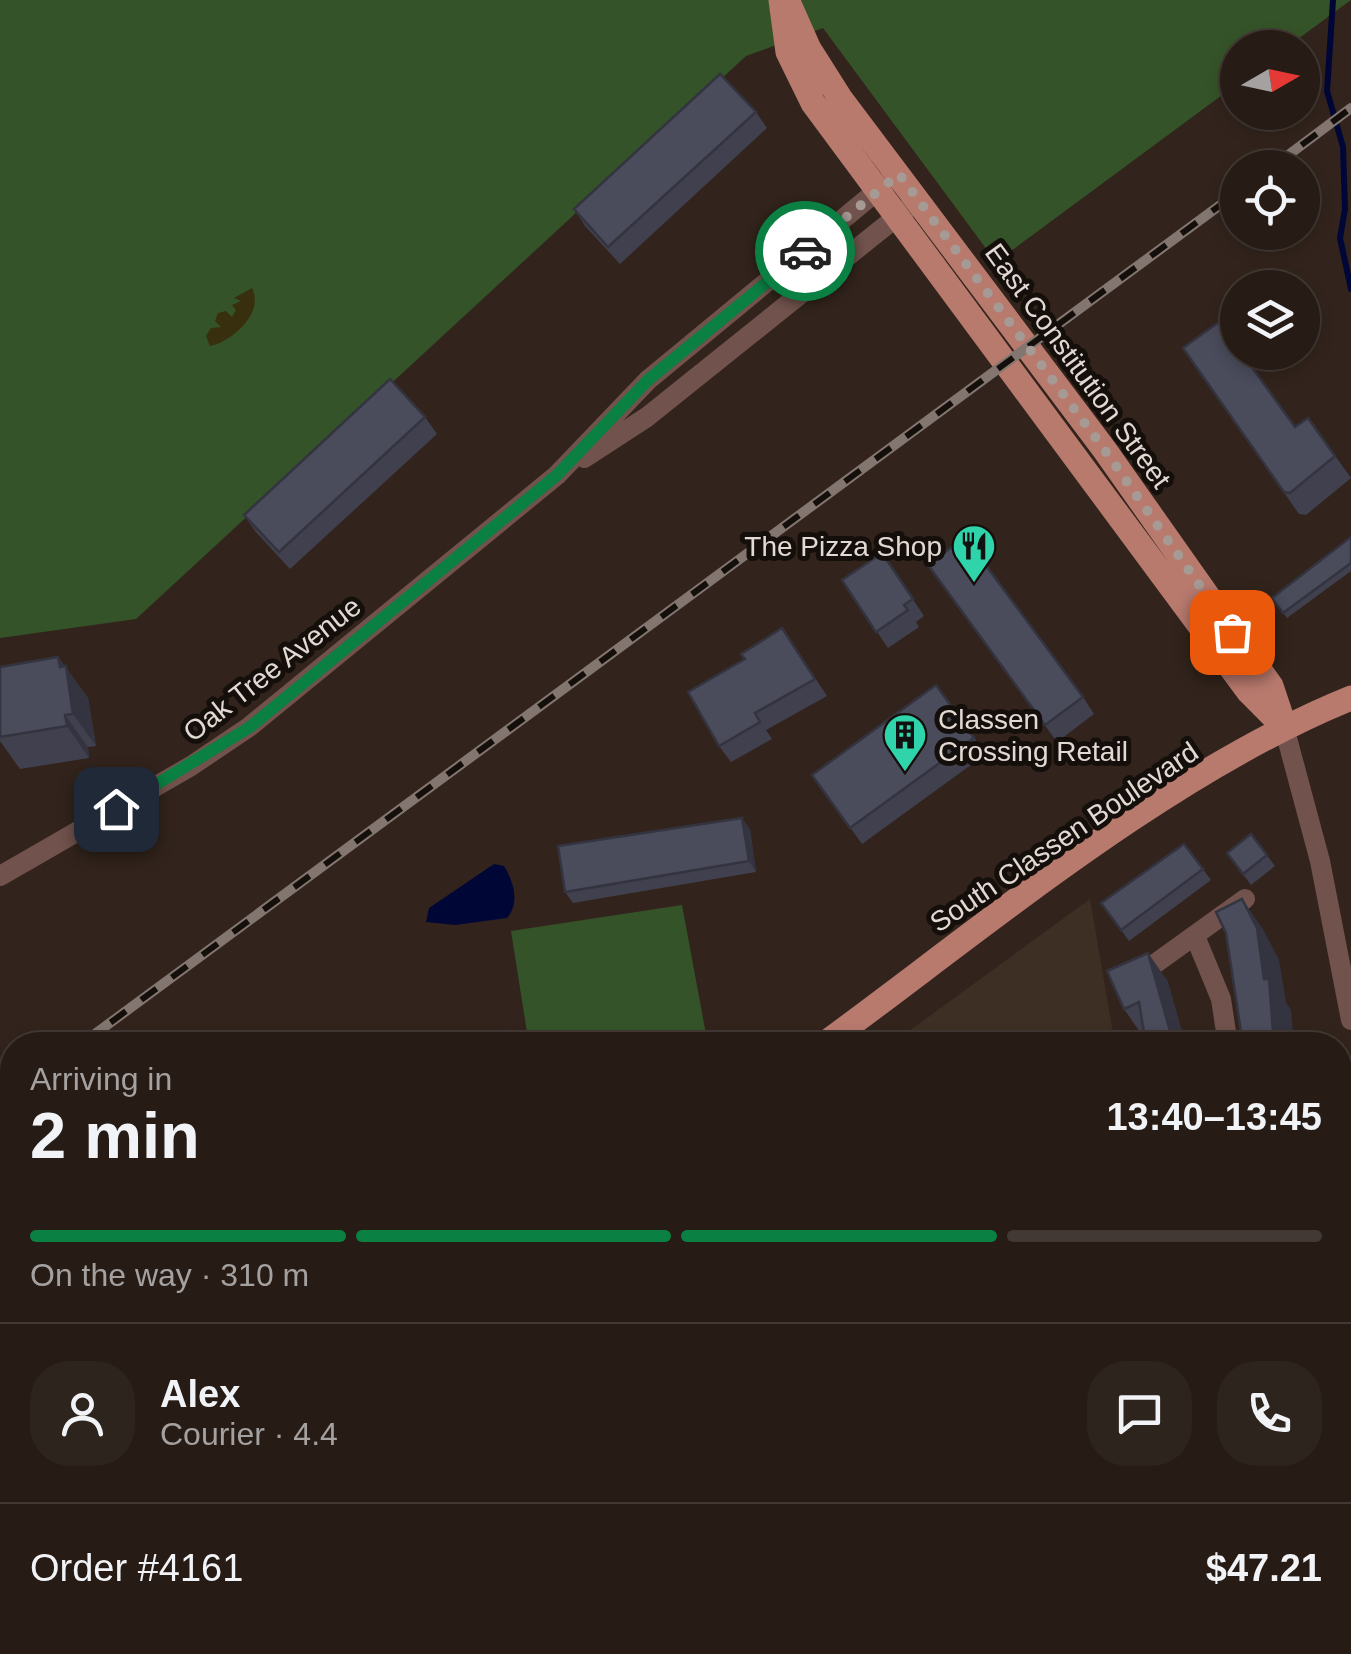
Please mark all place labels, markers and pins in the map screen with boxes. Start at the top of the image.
restaurant icon: The Pizza Shop [951,523,997,584]
place label: The Pizza Shop [744,531,942,562]
pin [1190,590,1275,675]
place label: Classen Crossing Retail [938,704,1128,767]
building icon: Classen Crossing Retail [882,712,928,773]
pin [74,767,159,852]

